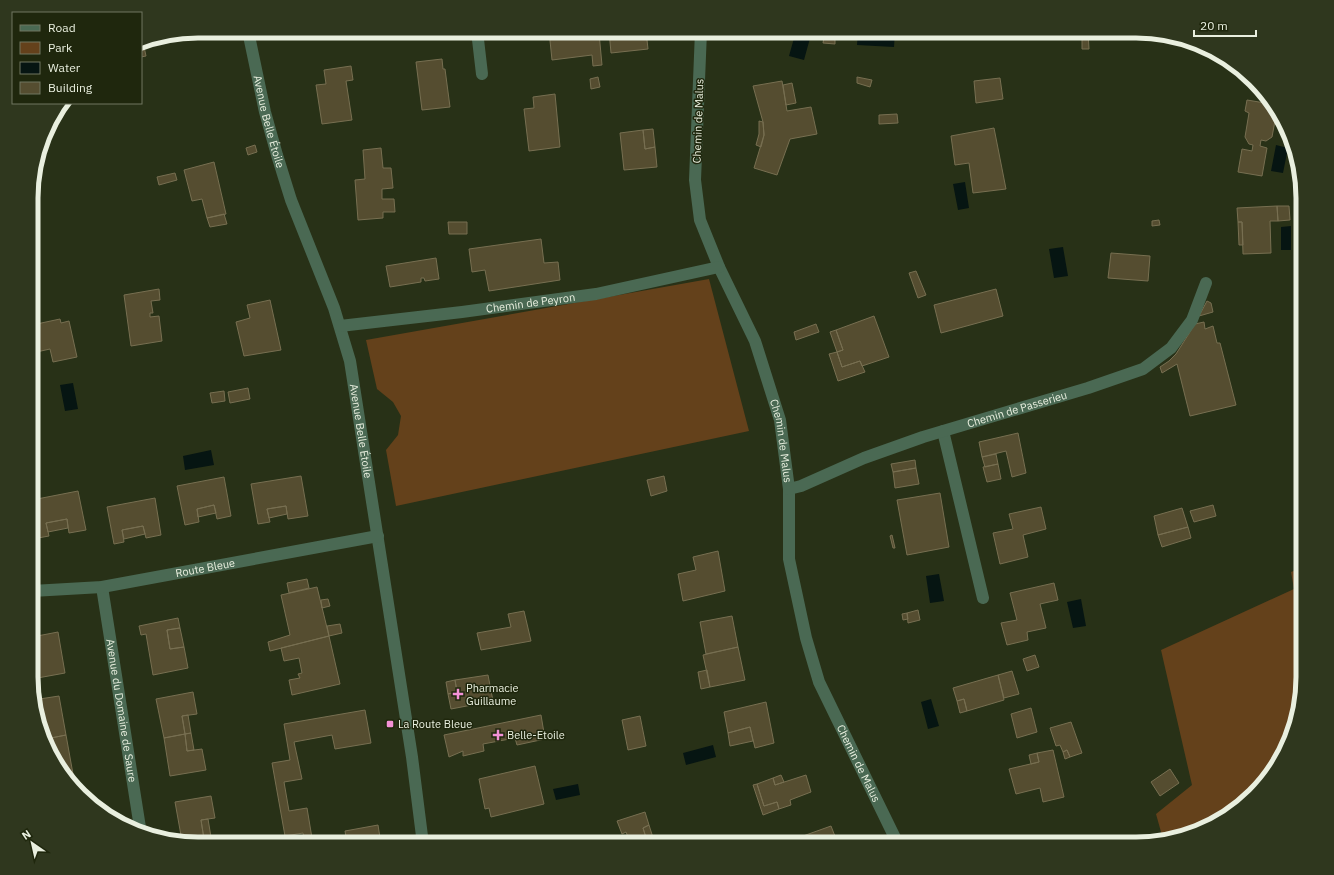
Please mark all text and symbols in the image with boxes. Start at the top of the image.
legend [12,12,142,104]
scale bar [1194,12,1256,38]
text: 20 m [1200,18,1228,33]
text: Road [48,20,76,35]
text: Park [48,40,73,55]
text: Water [48,60,81,75]
street label: Avenue Belle Étoile [250,74,288,170]
street label: Chemin de Malus [690,78,706,164]
text: Building [48,80,93,95]
street label: Chemin de Peyron [485,290,576,316]
street label: Avenue Belle Étoile [347,383,375,479]
street label: Chemin de Passerieu [965,388,1069,431]
street label: Chemin de Malus [767,397,795,484]
street label: Route Bleue [174,556,236,580]
street label: Avenue du Domaine de Saure [103,638,140,783]
place label: Pharmacie Guillaume [466,681,519,708]
marker: Pharmacie Guillaume [453,689,463,699]
place label: La Route Bleue [398,717,472,731]
marker: La Route Bleue [385,719,395,729]
street label: Chemin de Malus [834,722,884,804]
place label: Belle-Etoile [507,728,565,742]
marker: Belle-Etoile [492,729,504,741]
north arrow [12,823,52,863]
text: N [19,827,34,843]

